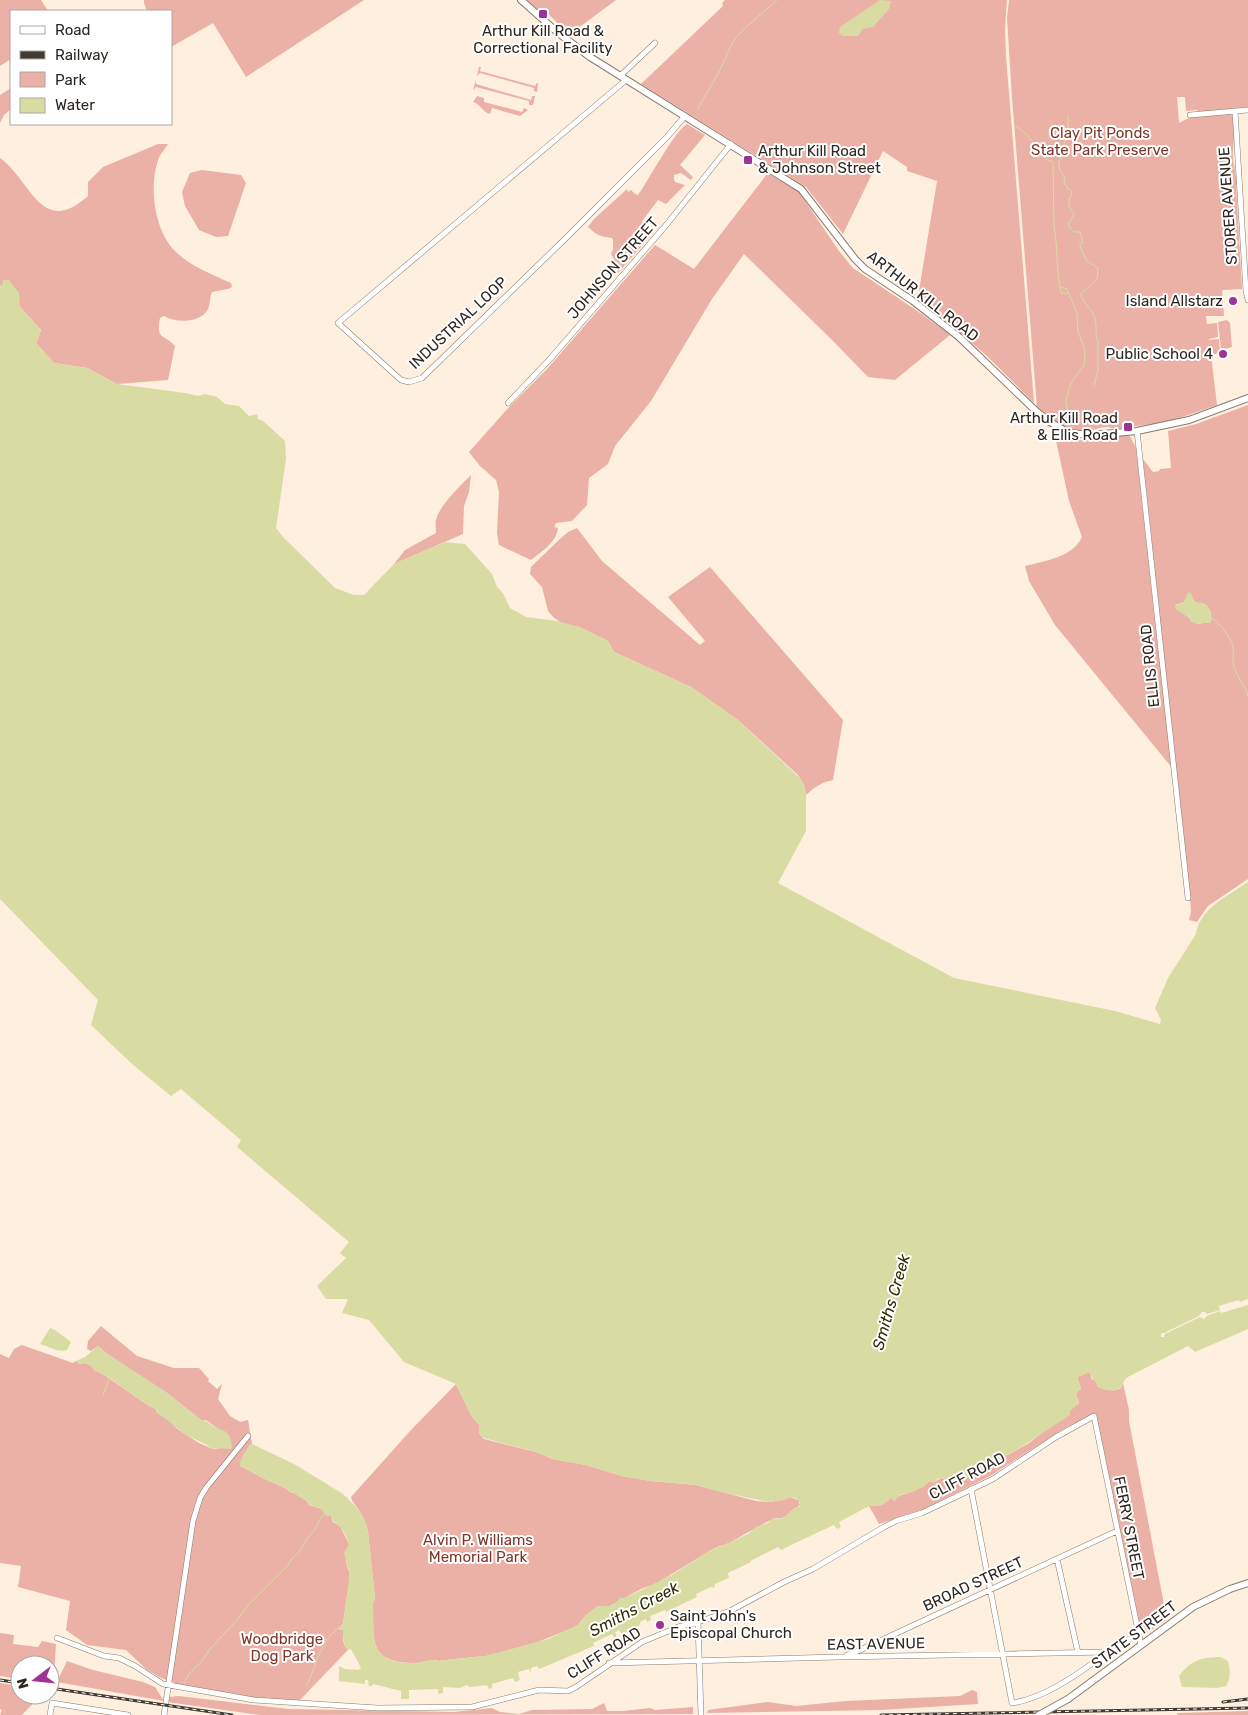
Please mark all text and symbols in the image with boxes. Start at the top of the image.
marker: Arthur Kill Road & Correctional Facility [537,8,549,20]
legend [10,10,172,125]
text: Road [55,21,91,39]
place label: Arthur Kill Road & Correctional Facility [473,22,613,57]
text: Railway [55,46,109,64]
text: Park [55,71,86,89]
text: Water [55,96,95,114]
park label: Clay Pit Ponds State Park Preserve [1031,124,1169,159]
place label: Arthur Kill Road & Johnson Street [758,142,881,177]
street label: STORER AVENUE [1215,146,1241,266]
marker: Arthur Kill Road & Johnson Street [742,154,754,166]
street label: JOHNSON STREET [564,213,662,323]
street label: ARTHUR KILL ROAD [864,247,982,345]
street label: INDUSTRIAL LOOP [405,273,511,373]
place label: Island Allstarz [1126,292,1223,310]
marker: Island Allstarz [1227,295,1239,307]
place label: Public School 4 [1106,345,1213,363]
marker: Public School 4 [1217,348,1229,360]
place label: Arthur Kill Road & Ellis Road [1010,409,1118,444]
marker: Arthur Kill Road & Ellis Road [1122,421,1134,433]
street label: ELLIS ROAD [1137,624,1163,708]
water label: Smiths Creek [868,1251,914,1352]
street label: CLIFF ROAD [926,1448,1008,1504]
street label: FERRY STREET [1110,1475,1148,1581]
park label: Alvin P. Williams Memorial Park [423,1531,533,1566]
street label: BROAD STREET [920,1553,1026,1615]
water label: Smiths Creek [586,1577,683,1641]
street label: STATE STREET [1088,1597,1180,1673]
place label: Saint John's Episcopal Church [670,1607,792,1642]
marker: Saint John's Episcopal Church [654,1619,666,1631]
street label: CLIFF ROAD [564,1623,644,1683]
park label: Woodbridge Dog Park [241,1630,323,1665]
street label: EAST AVENUE [827,1634,925,1654]
north arrow [10,1655,60,1705]
text: N [13,1676,33,1691]

